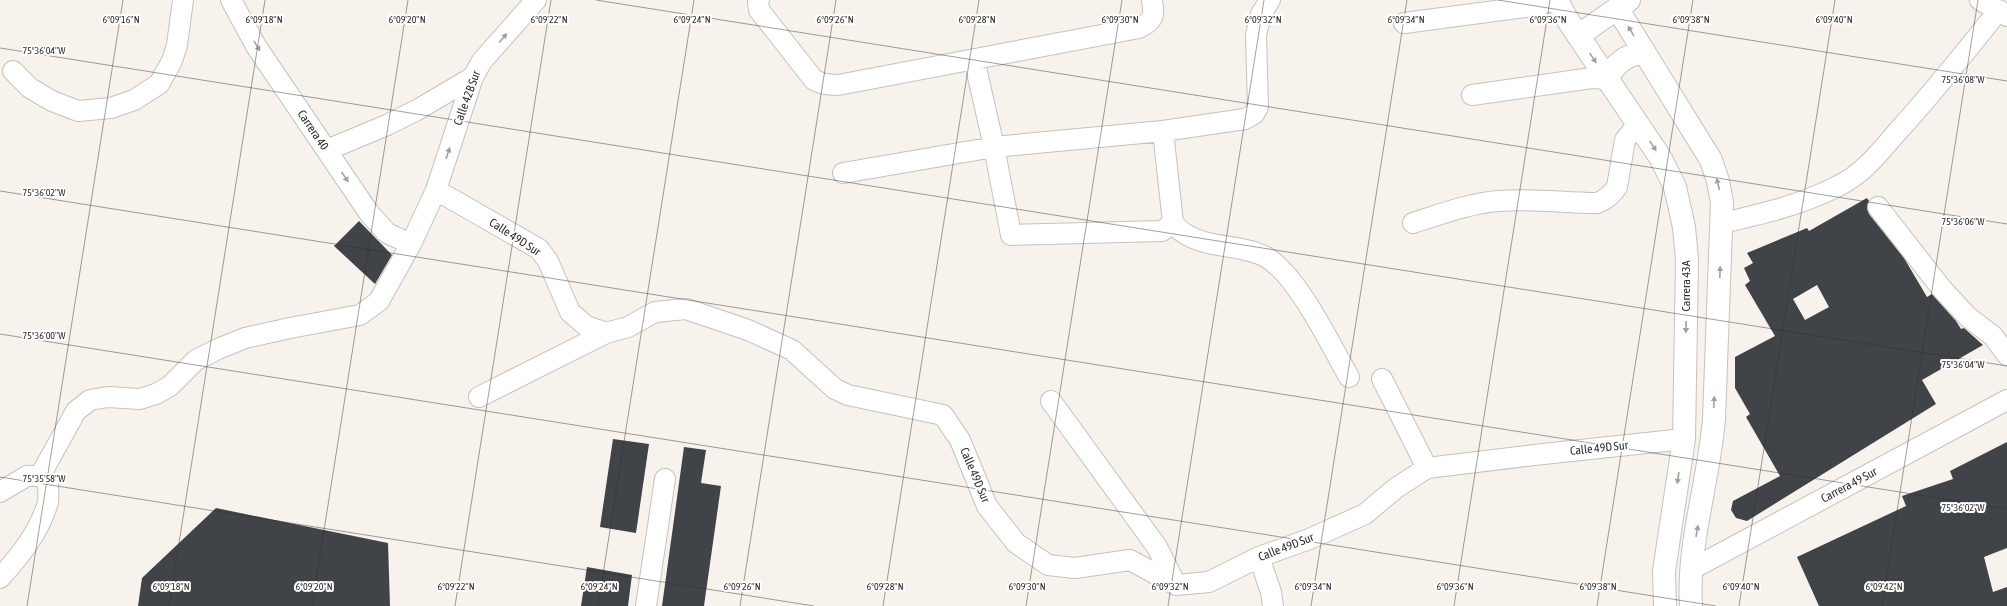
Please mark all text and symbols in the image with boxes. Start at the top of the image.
text: 6°09'16"N [102,14,140,25]
text: 6°09'18"N [245,14,283,25]
text: 6°09'20"N [388,14,426,25]
text: 6°09'22"N [530,14,568,25]
text: 6°09'24"N [673,14,711,25]
text: 6°09'26"N [816,14,854,25]
text: 6°09'28"N [958,14,996,25]
text: 6°09'30"N [1101,14,1139,25]
text: 6°09'32"N [1244,14,1282,25]
text: 6°09'34"N [1387,14,1425,25]
text: 6°09'36"N [1529,14,1567,25]
text: 6°09'38"N [1672,14,1710,25]
text: 6°09'40"N [1815,14,1853,25]
one-way arrow [1627,26,1635,36]
one-way arrow [498,32,507,43]
one-way arrow [253,40,260,52]
text: 75°36'04"W [22,45,66,56]
one-way arrow [1589,52,1596,63]
street label: Calle 42B Sur [451,68,484,127]
text: 75°36'08"W [1941,74,1985,85]
street label: Carrera 40 [295,107,332,153]
one-way arrow [1649,140,1656,151]
one-way arrow [445,147,451,159]
one-way arrow [341,172,349,182]
one-way arrow [1715,178,1721,190]
text: 75°36'02"W [22,187,66,198]
street label: Calle 49D Sur [487,215,544,259]
text: 75°36'06"W [1941,216,1985,227]
street label: Carrera 43A [1679,260,1693,312]
one-way arrow [1717,265,1723,278]
one-way arrow [1683,321,1689,334]
text: 75°36'00"W [22,330,66,341]
text: 75°36'04"W [1941,359,1985,370]
one-way arrow [1711,396,1718,408]
street label: Calle 49D Sur [1569,438,1629,458]
street label: Calle 49D Sur [957,445,993,505]
street label: Carrera 49 Sur [1819,464,1880,506]
one-way arrow [1675,472,1681,484]
text: 75°35'58"W [22,473,66,484]
text: 75°36'02"W [1941,502,1985,513]
one-way arrow [1694,525,1700,537]
street label: Calle 49D Sur [1256,530,1316,564]
text: 6°09'18"N [152,581,190,592]
text: 6°09'20"N [295,581,333,592]
text: 6°09'22"N [437,581,475,592]
text: 6°09'24"N [580,581,618,592]
text: 6°09'26"N [723,581,761,592]
text: 6°09'28"N [866,581,904,592]
text: 6°09'30"N [1008,581,1046,592]
text: 6°09'32"N [1151,581,1189,592]
text: 6°09'34"N [1294,581,1332,592]
text: 6°09'36"N [1436,581,1474,592]
text: 6°09'38"N [1579,581,1617,592]
text: 6°09'40"N [1722,581,1760,592]
text: 6°09'42"N [1865,581,1903,592]

